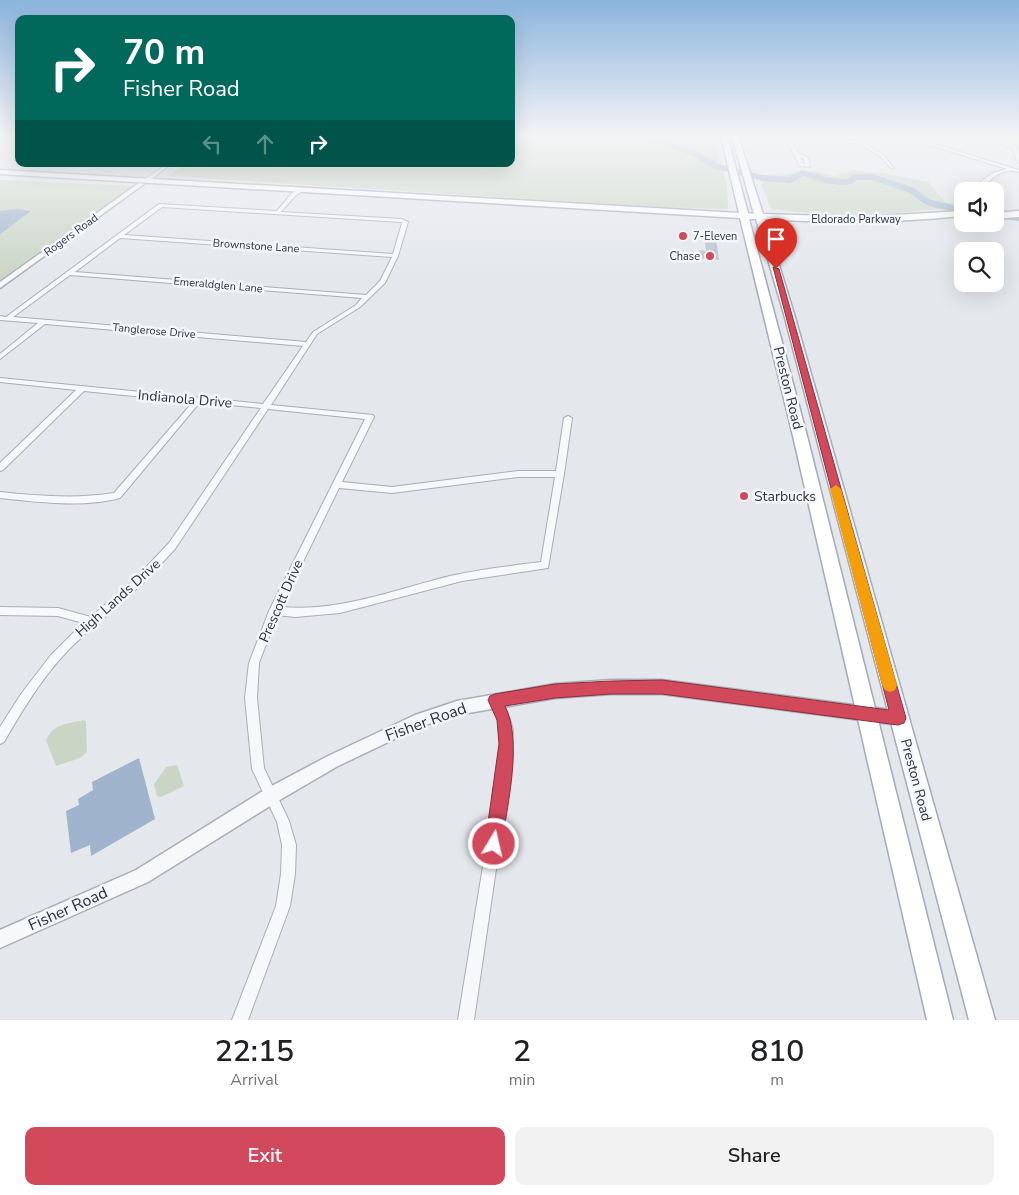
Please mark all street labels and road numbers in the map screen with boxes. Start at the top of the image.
street label: Rogers Road [41,210,101,260]
street label: Eldorado Parkway [811,212,901,227]
street label: Brownstone Lane [212,235,300,257]
street label: Emeraldglen Lane [173,274,263,296]
street label: Tanglerose Drive [112,320,196,342]
street label: Preston Road [769,345,807,431]
street label: Indianola Drive [137,385,233,413]
street label: High Lands Drive [71,555,165,641]
street label: Prescott Drive [254,557,308,645]
street label: Fisher Road [382,697,470,747]
street label: Preston Road [896,737,936,823]
street label: Fisher Road [25,882,111,936]

